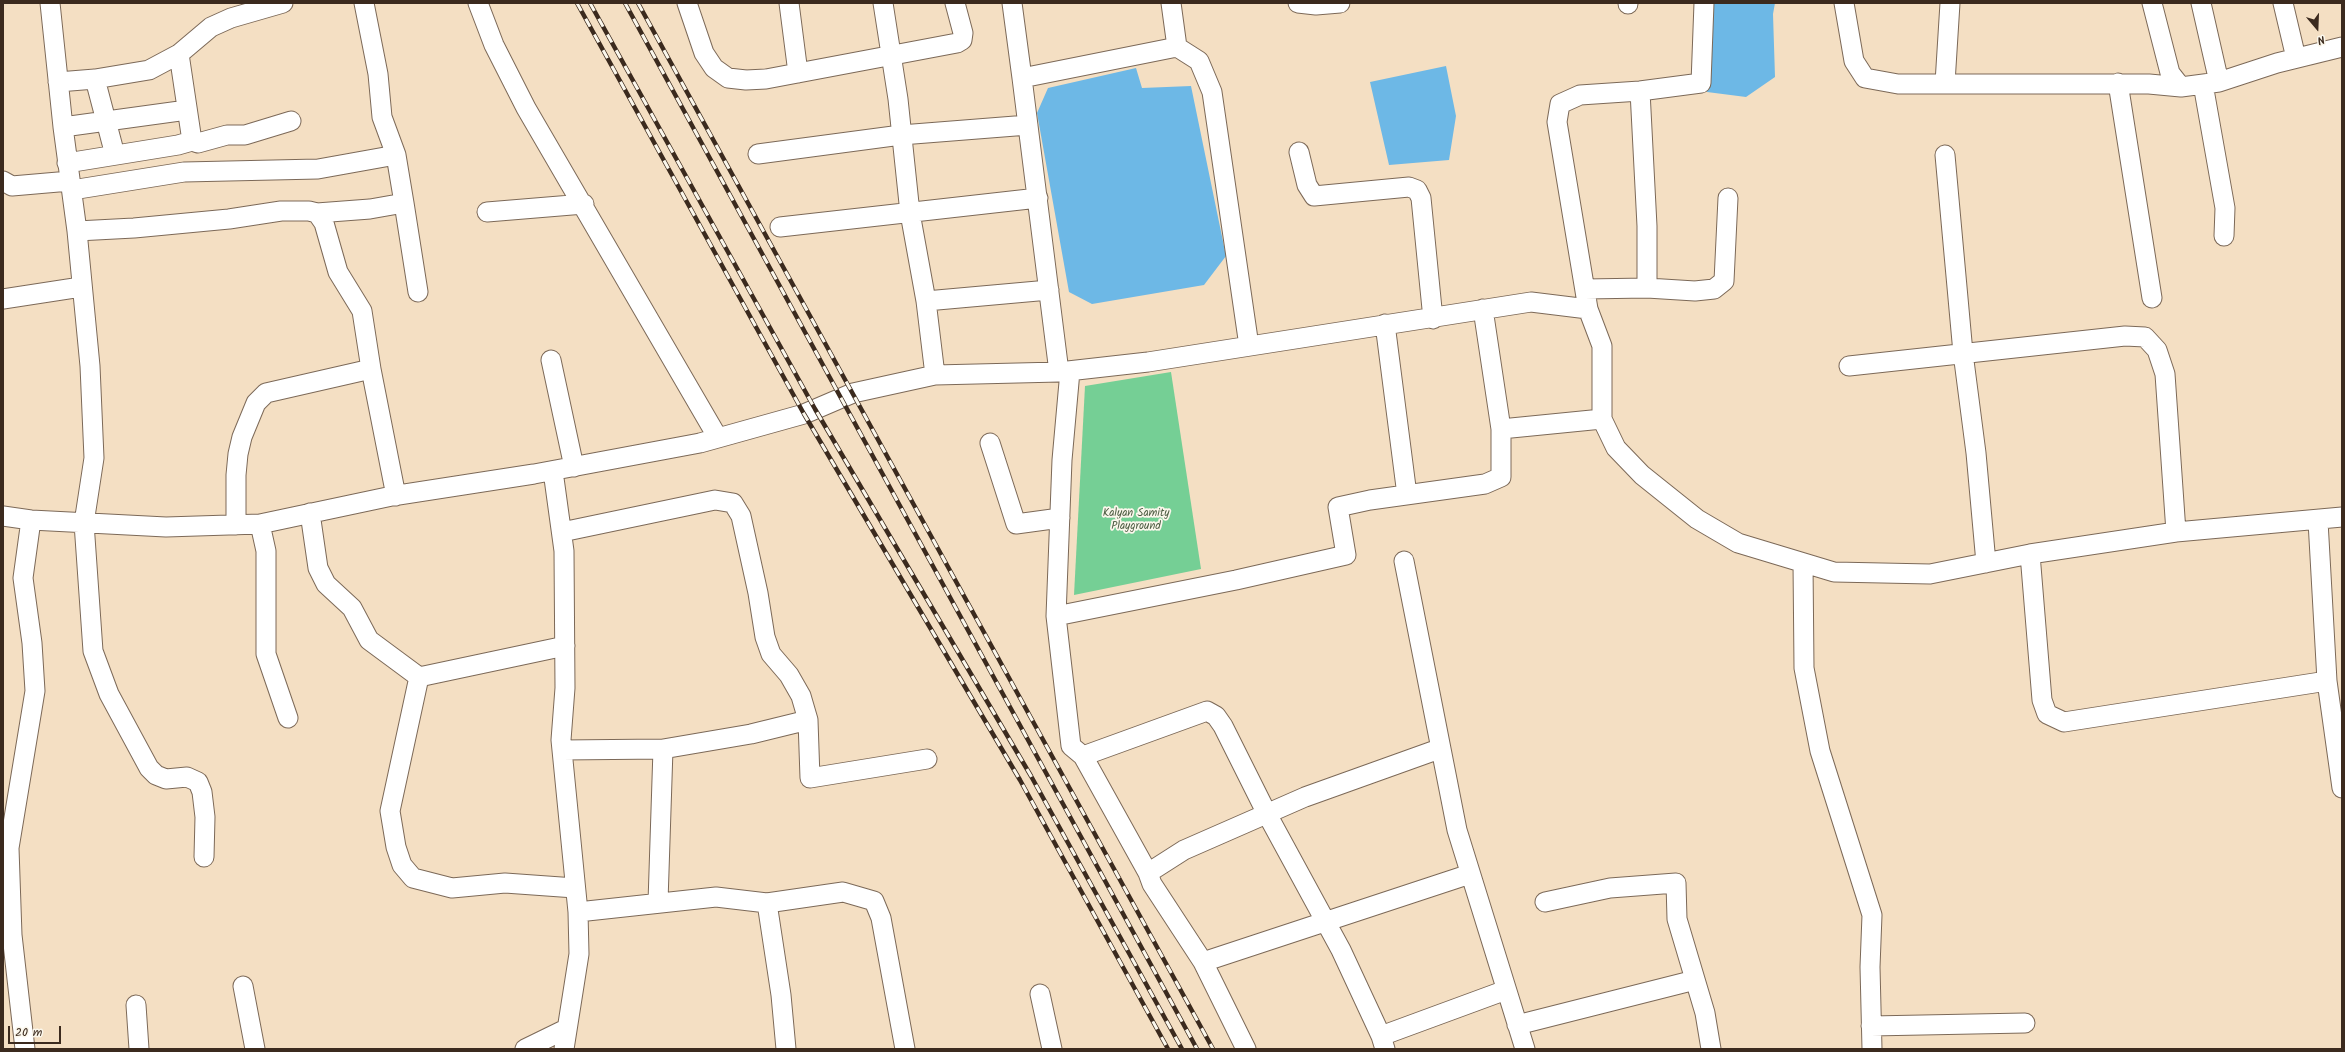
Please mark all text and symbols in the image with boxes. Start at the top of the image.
north arrow [2297,8,2337,48]
text: N [2315,30,2327,49]
park label: Kalyan Samity Playground [1103,507,1169,533]
scale bar [10,1018,63,1044]
text: 20 m [15,1023,42,1042]

